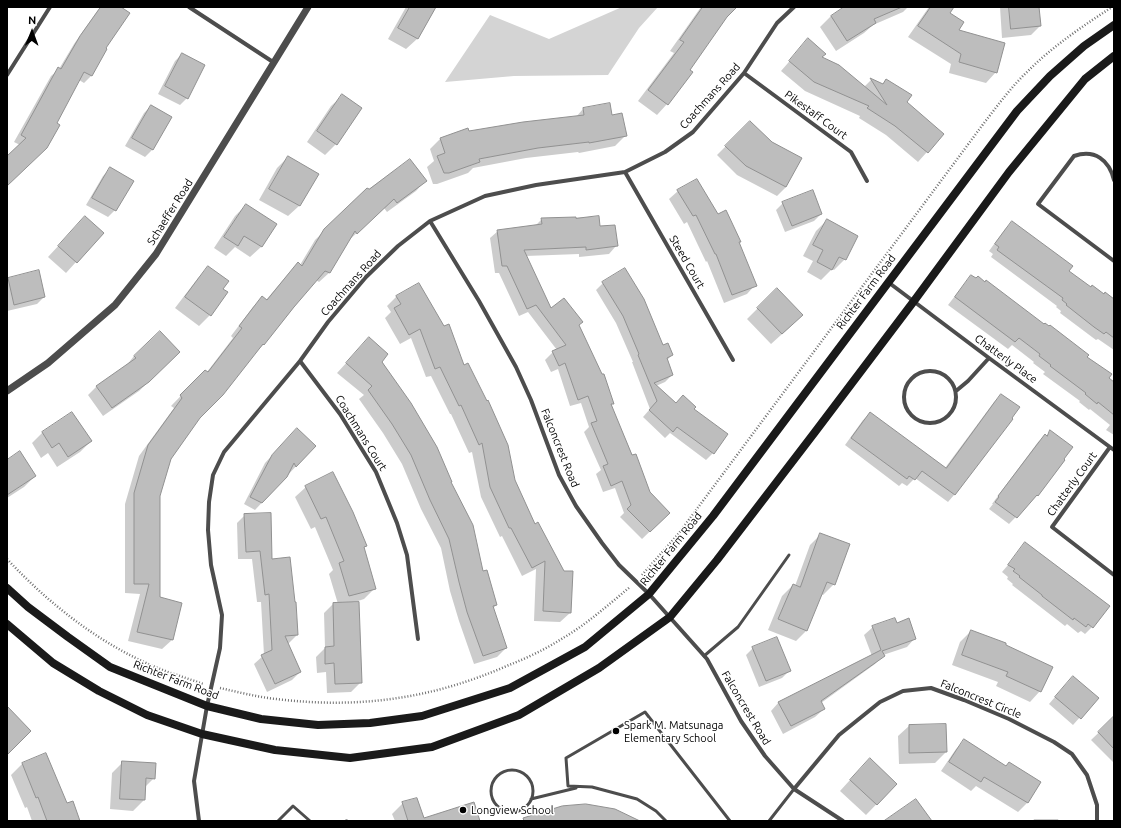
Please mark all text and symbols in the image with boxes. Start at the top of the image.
north arrow [12,12,52,52]
text: N [28,14,36,26]
street label: Coachmans Road [677,60,743,132]
street label: Pikestaff Court [782,88,850,142]
street label: Schaeffer Road [144,177,196,247]
street label: Steed Court [667,233,707,291]
street label: Coachmans Road [318,247,384,319]
street label: Richter Farm Road [833,252,899,332]
street label: Chatterly Place [972,332,1040,386]
street label: Coachmans Court [332,393,390,473]
street label: Falconcrest Road [538,407,582,489]
street label: Chatterly Court [1044,449,1100,519]
street label: Richter Farm Road [637,510,705,588]
street label: Richter Farm Road [131,658,221,702]
street label: Falconcrest Road [719,669,773,747]
street label: Falconcrest Circle [939,677,1023,721]
place label: Spark M. Matsunaga Elementary School [624,718,723,744]
marker: Spark M. Matsunaga Elementary School [611,726,621,736]
place label: Longview School [471,803,554,817]
marker: Longview School [458,805,468,815]

